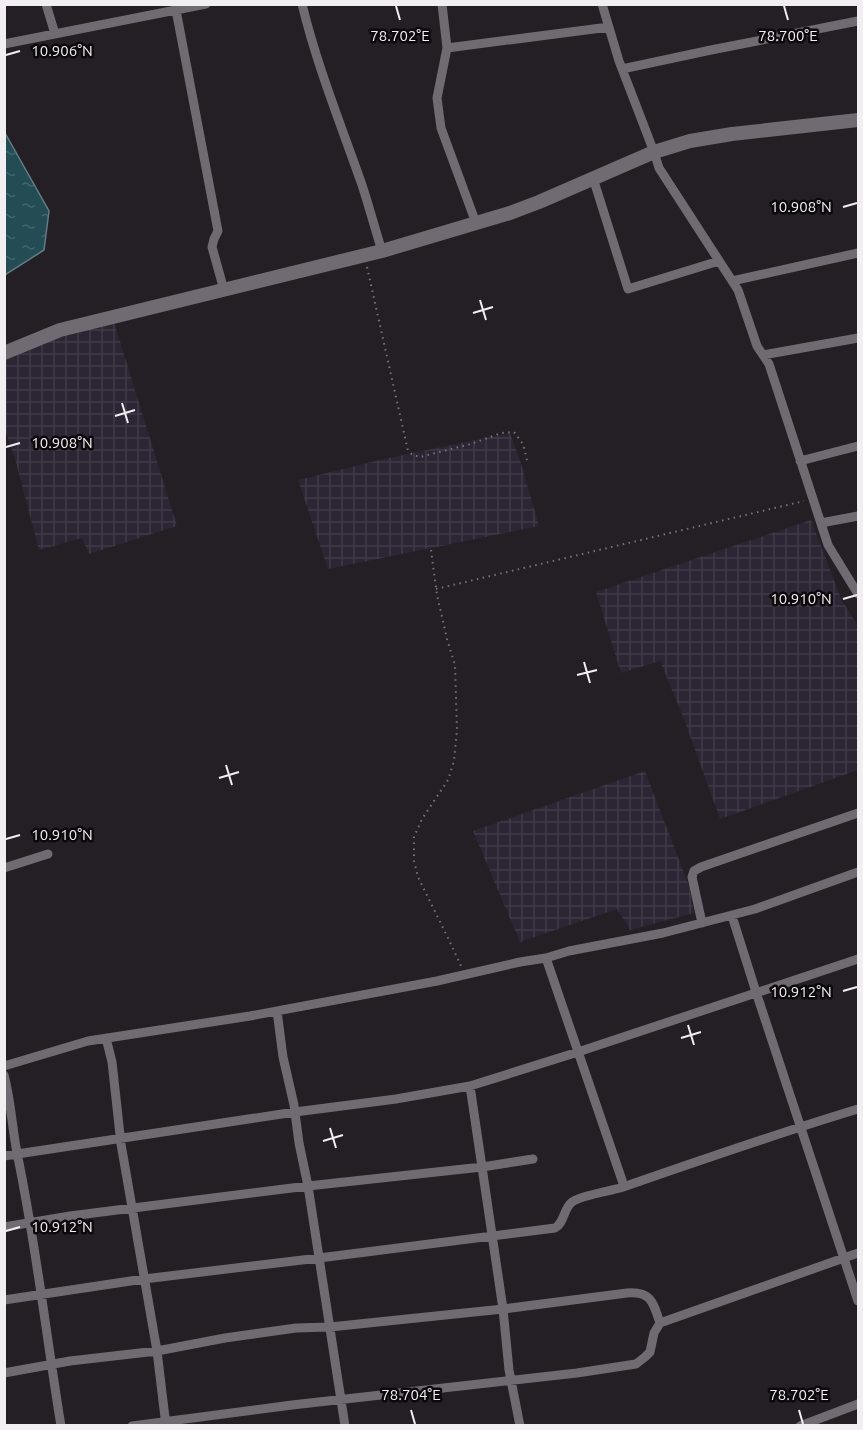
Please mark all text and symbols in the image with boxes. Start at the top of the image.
text: 78.702°E [370,27,430,44]
text: 78.700°E [758,27,818,44]
text: 10.906°N [31,42,93,59]
text: 10.908°N [770,198,832,215]
text: 10.908°N [31,434,93,451]
text: 10.910°N [770,590,832,607]
text: 10.910°N [31,826,93,843]
text: 10.912°N [770,983,832,1000]
text: 10.912°N [31,1218,93,1235]
text: 78.704°E [381,1386,441,1403]
text: 78.702°E [769,1386,829,1403]

